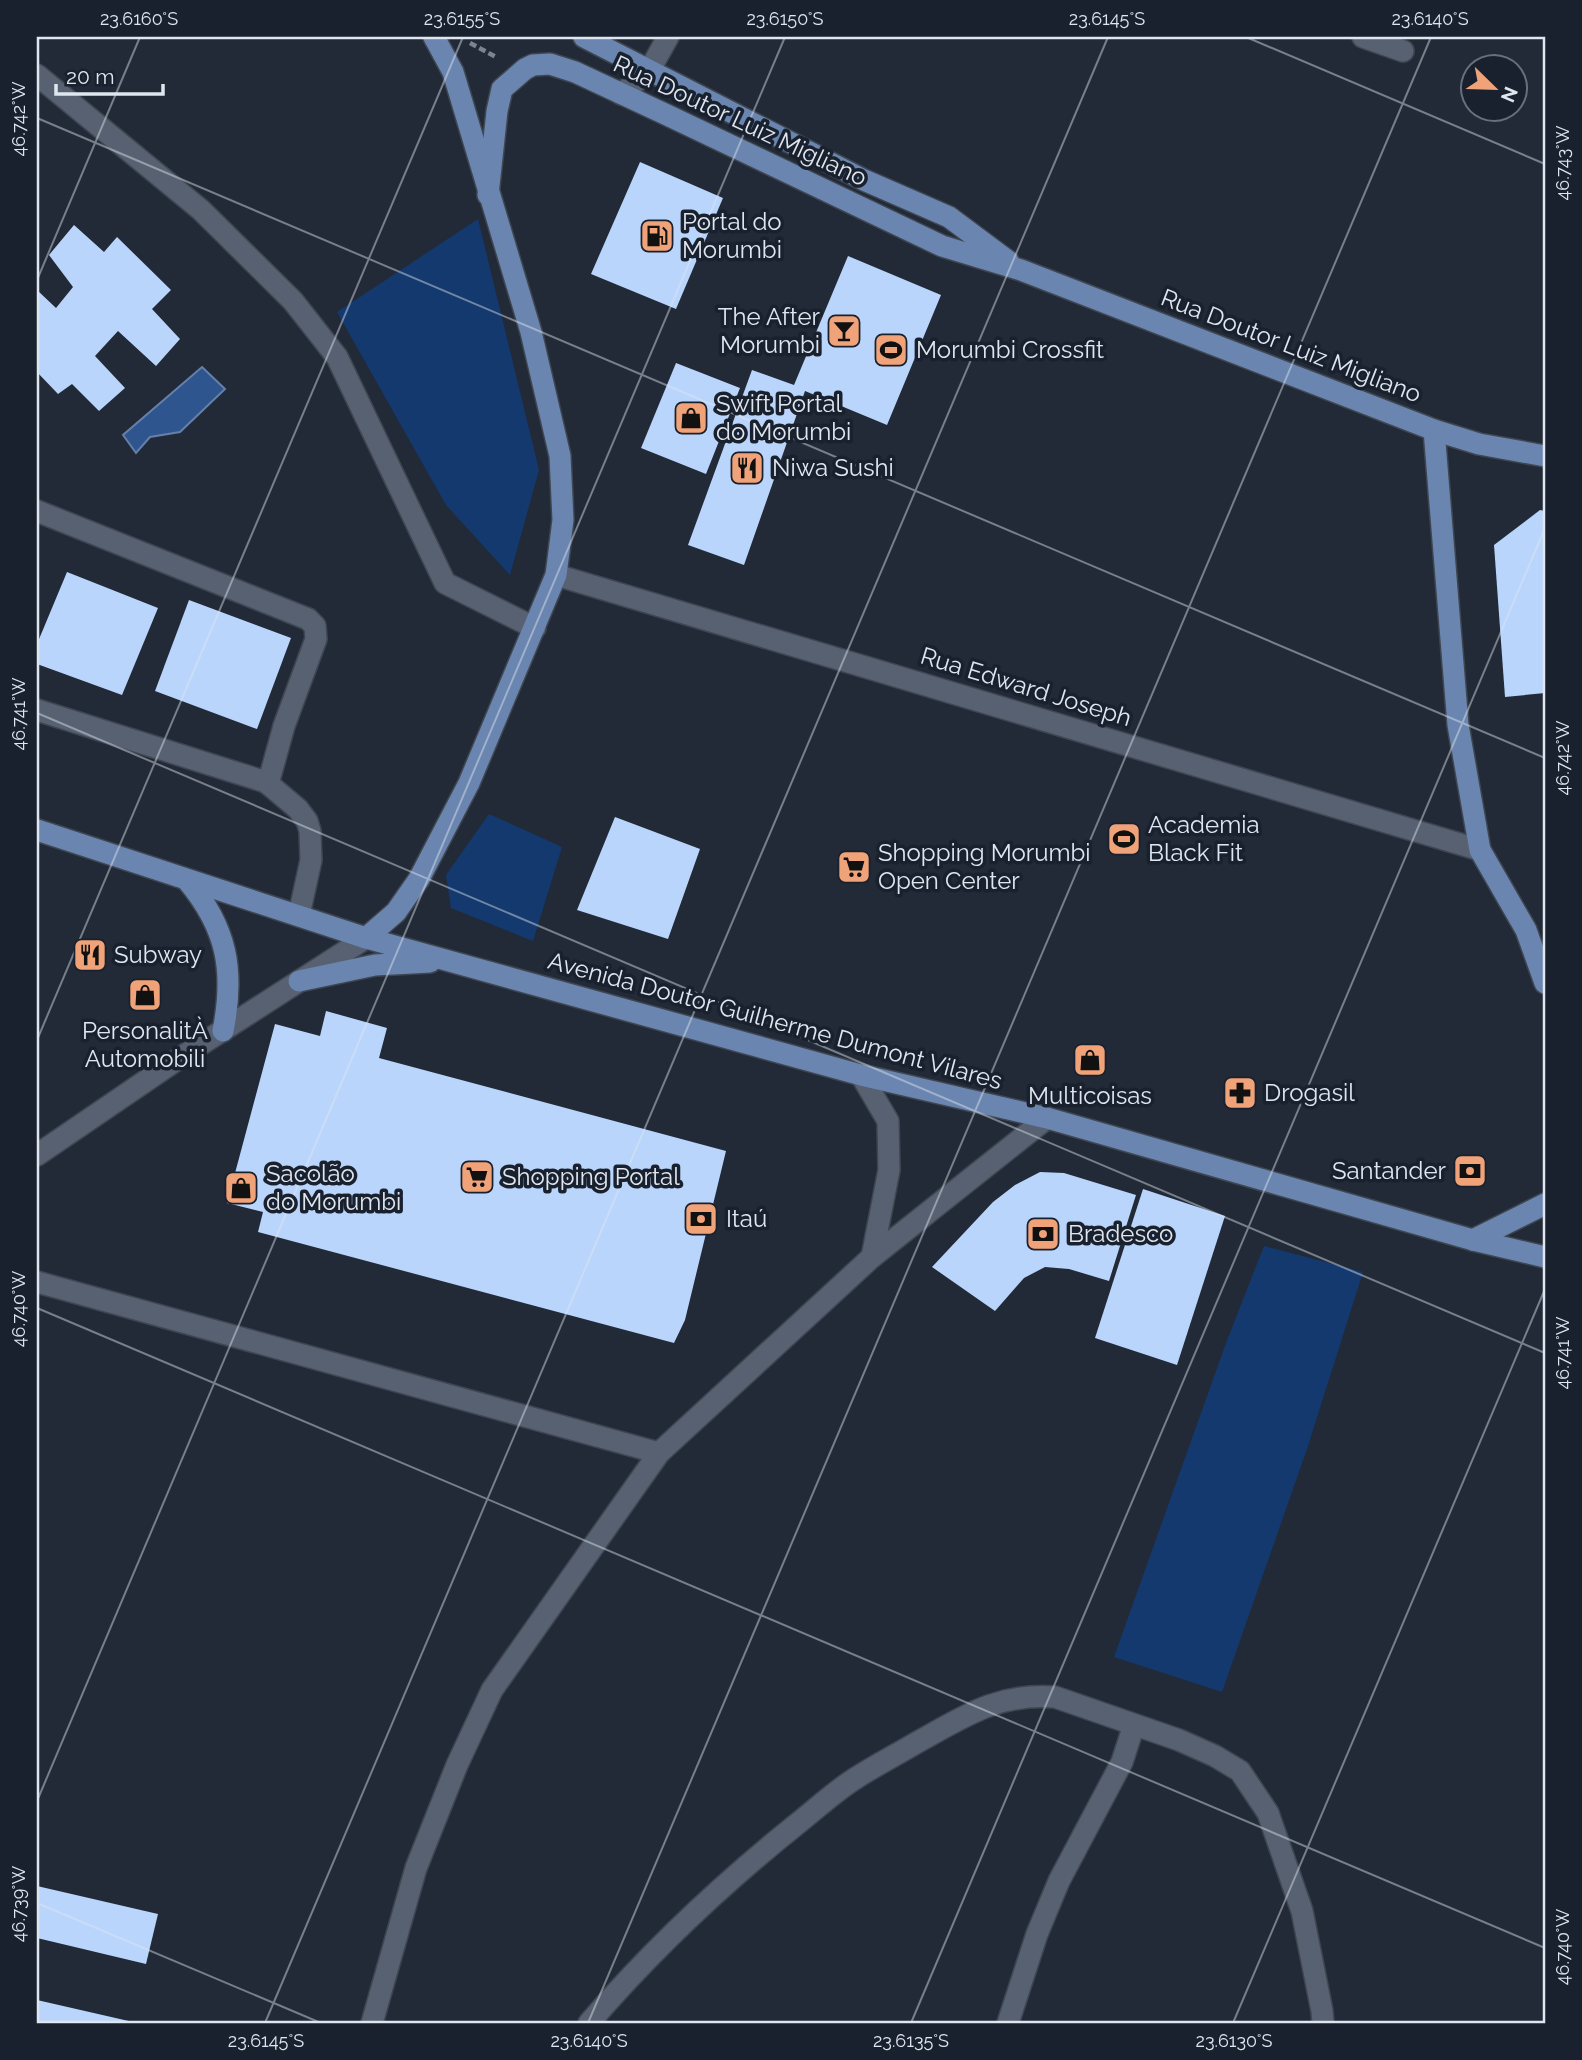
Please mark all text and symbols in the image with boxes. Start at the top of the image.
text: 23.6160°S [100,8,178,29]
text: 23.6155°S [424,8,500,29]
text: 23.6150°S [746,8,824,29]
text: 23.6145°S [1069,8,1145,29]
text: 23.6140°S [1391,8,1469,29]
street label: Rua Doutor Luiz Migliano [609,49,872,192]
scale bar [56,52,163,96]
north arrow [1460,52,1530,122]
text: 20 m [66,64,114,89]
text: 46.742°W [8,81,29,156]
text: N [1497,84,1523,106]
text: 46.743°W [1552,125,1573,200]
place label: Portal do Morumbi [682,207,782,264]
fuel station icon: Portal do Morumbi [638,217,676,255]
street label: Rua Doutor Luiz Migliano [1157,282,1425,409]
place label: The After Morumbi [718,302,821,359]
bar icon: The After Morumbi [825,312,863,350]
sports icon: Morumbi Crossfit [872,331,910,369]
place label: Morumbi Crossfit [916,335,1104,364]
place label: Swift Portal do Morumbi [716,389,851,446]
shop icon: Swift Portal do Morumbi [672,399,710,437]
restaurant icon: Niwa Sushi [728,449,766,487]
place label: Niwa Sushi [772,453,894,482]
street label: Rua Edward Joseph [917,641,1135,732]
text: 46.741°W [8,677,29,751]
text: 46.742°W [1552,720,1573,795]
place label: Academia Black Fit [1148,810,1260,867]
sports icon: Academia Black Fit [1105,820,1143,858]
place label: Shopping Morumbi Open Center [878,838,1091,895]
supermarket icon: Shopping Morumbi Open Center [835,848,873,886]
restaurant icon: Subway [71,936,109,974]
place label: Subway [114,940,202,969]
street label: Avenida Doutor Guilherme Dumont Vilares [545,946,1005,1095]
shop icon: PersonalitÀ Automobili [126,976,164,1014]
place label: PersonalitÀ Automobili [82,1016,208,1073]
shop icon: Multicoisas [1071,1041,1109,1079]
pharmacy icon: Drogasil [1221,1074,1259,1112]
place label: Drogasil [1264,1078,1355,1107]
place label: Multicoisas [1028,1081,1152,1110]
bank icon: Santander [1451,1152,1489,1190]
place label: Santander [1332,1156,1447,1185]
supermarket icon: Shopping Portal [458,1158,496,1196]
place label: Sacolão do Morumbi [266,1159,401,1216]
place label: Shopping Portal [502,1162,680,1191]
shop icon: Sacolão do Morumbi [222,1169,260,1207]
bank icon: Itaú [682,1200,720,1238]
place label: Itaú [726,1204,767,1233]
bank icon: Bradesco [1024,1215,1062,1253]
place label: Bradesco [1068,1219,1173,1248]
text: 46.740°W [8,1271,29,1347]
text: 46.741°W [1552,1316,1573,1390]
text: 46.739°W [8,1866,29,1942]
text: 46.740°W [1552,1909,1573,1985]
text: 23.6145°S [228,2030,304,2051]
text: 23.6140°S [550,2030,628,2051]
text: 23.6135°S [873,2030,949,2051]
text: 23.6130°S [1196,2030,1273,2051]

